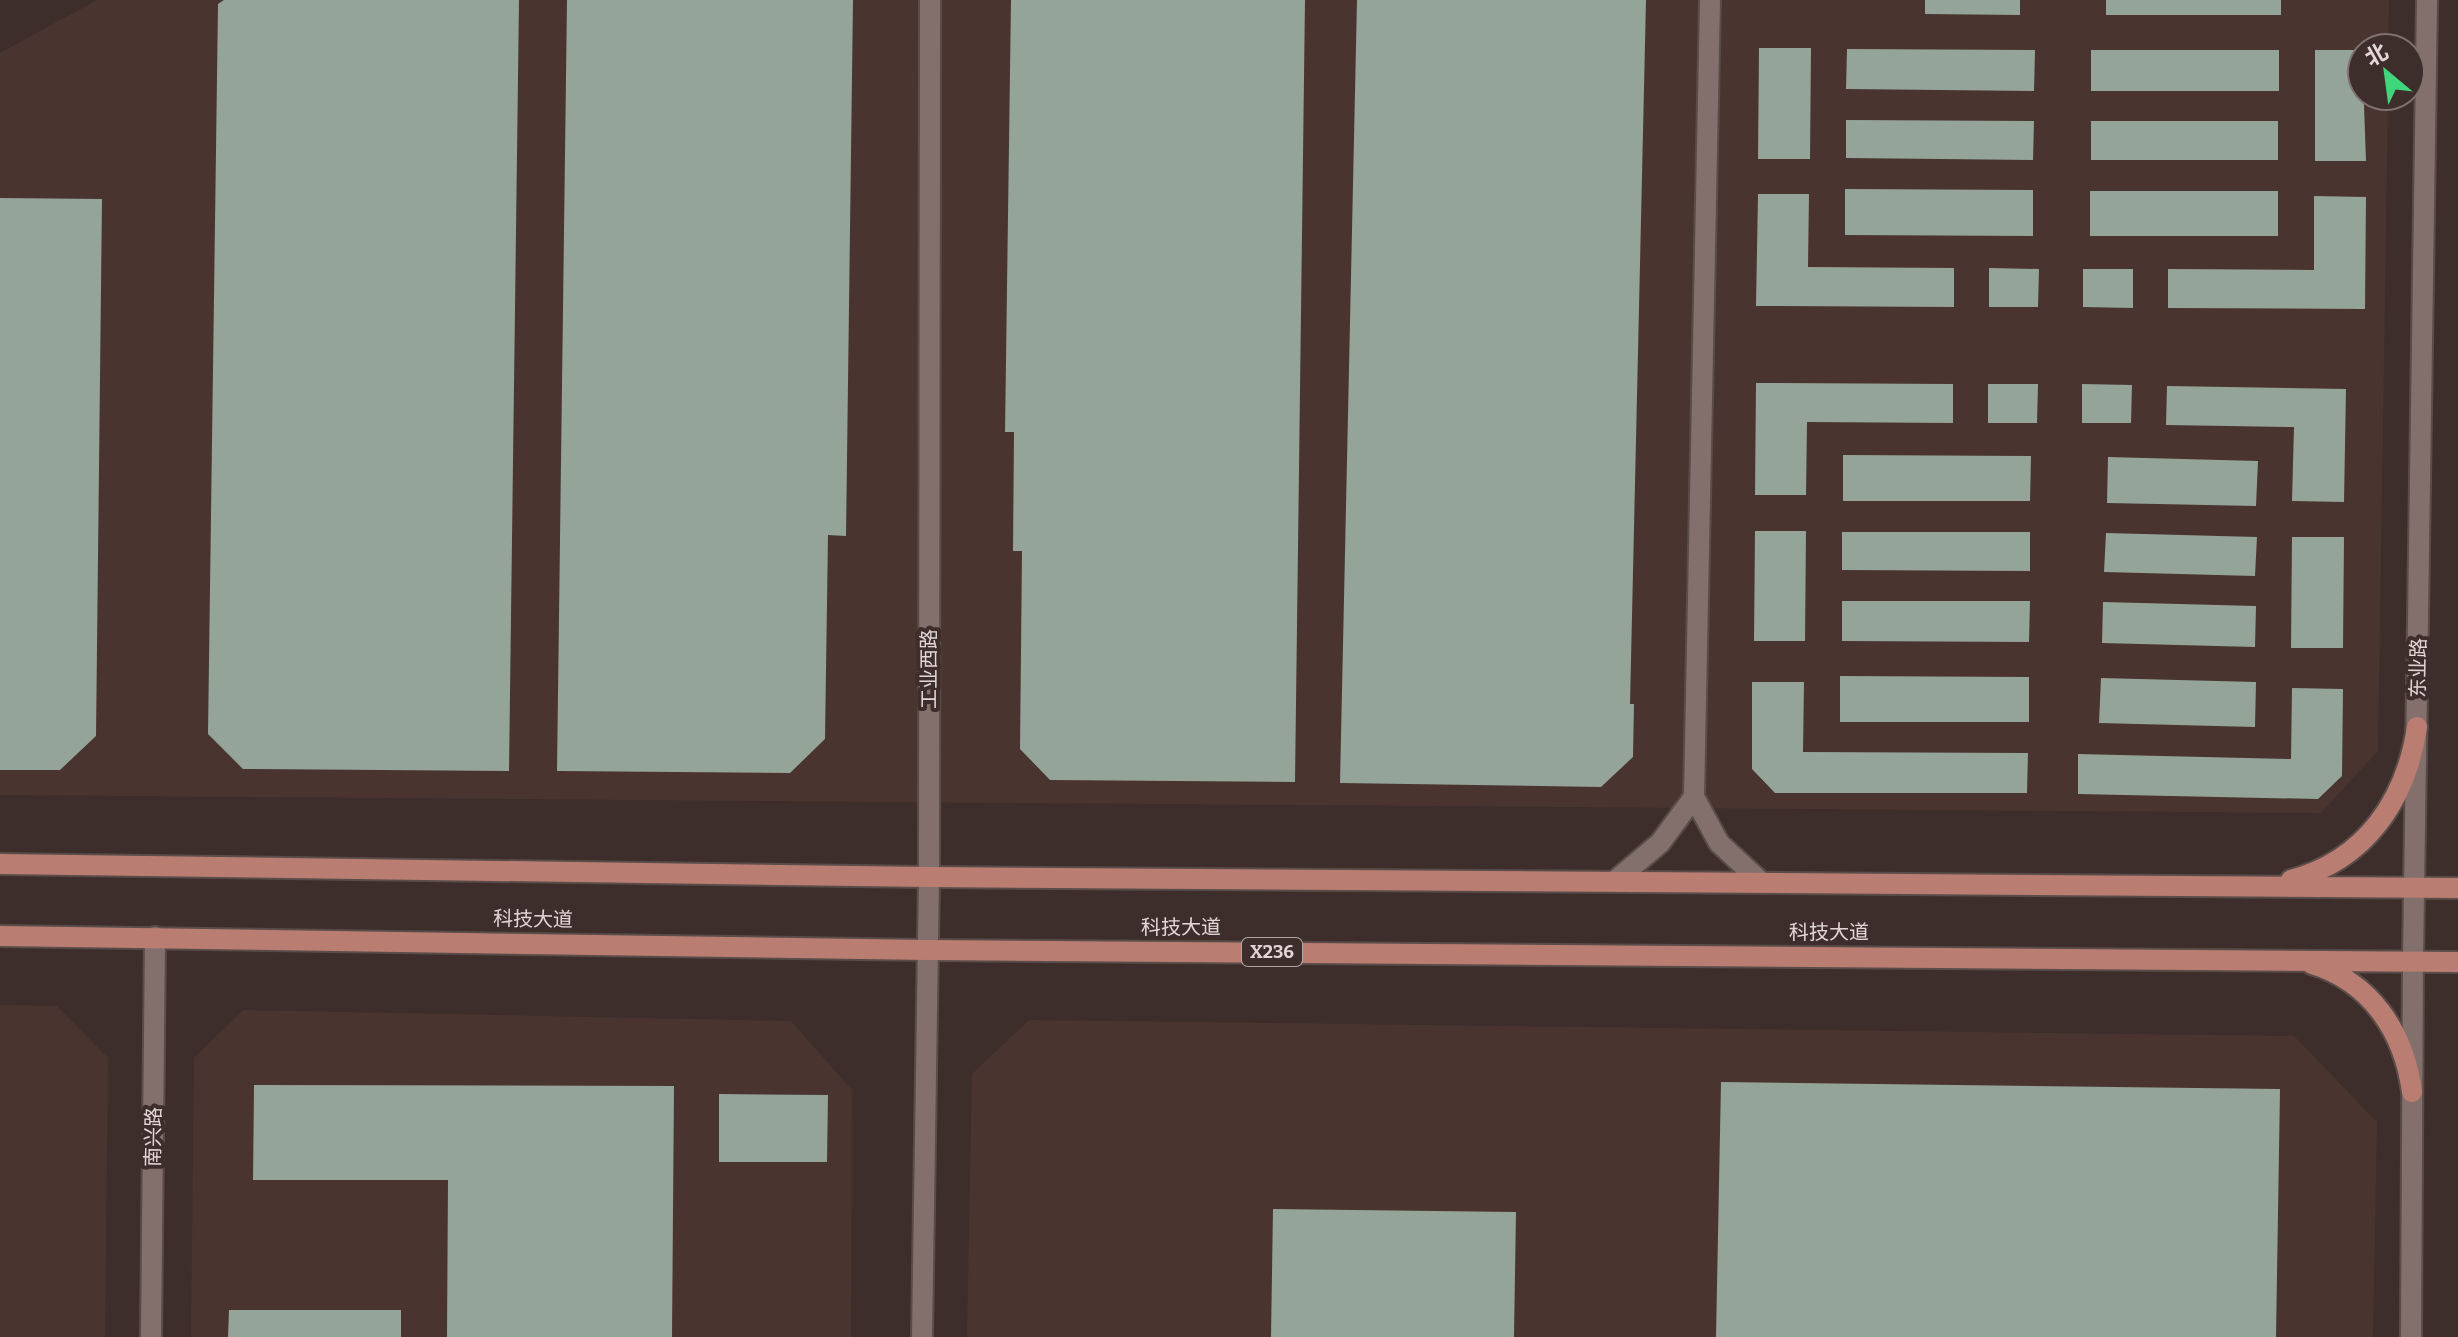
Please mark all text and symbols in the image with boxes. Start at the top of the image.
north arrow [2346,32,2426,112]
text: 北 [2360,38,2393,72]
street label: 工业西路 [917,629,941,709]
street label: 东业路 [2405,638,2431,698]
street label: 科技大道 [493,906,573,932]
street label: 科技大道 [1141,915,1221,939]
street label: 科技大道 [1789,920,1869,944]
road number: X236 [1242,938,1302,966]
street label: 南兴路 [140,1107,166,1167]

